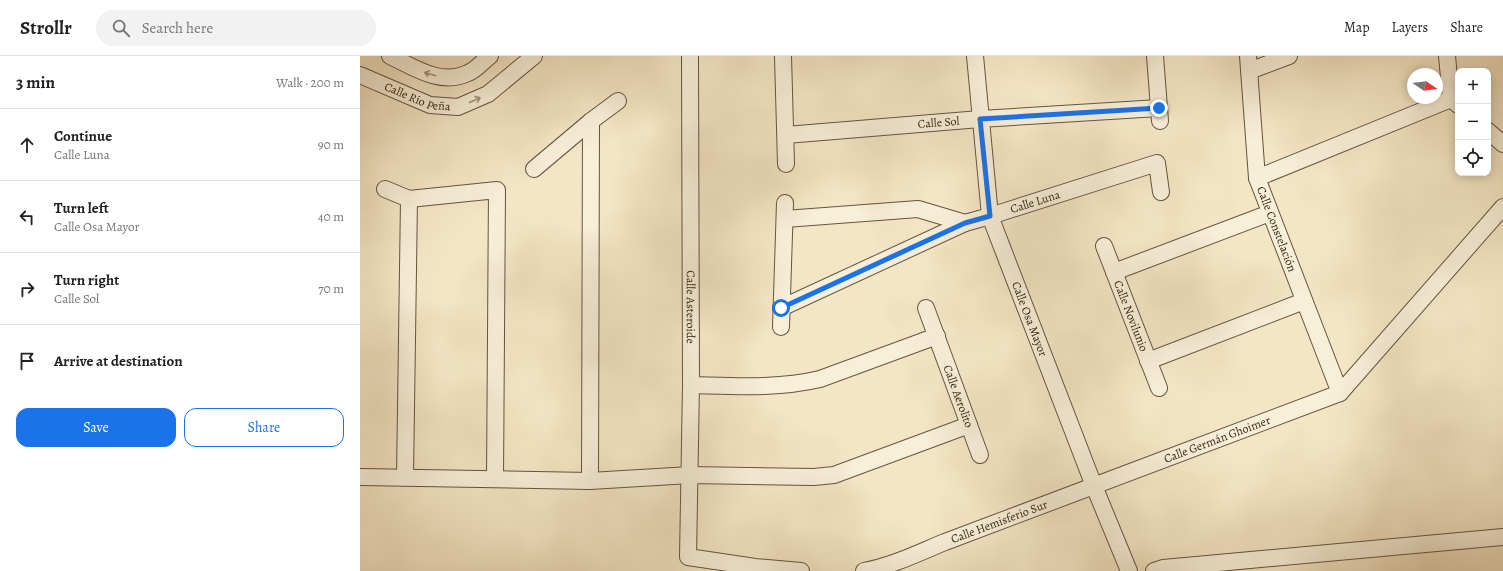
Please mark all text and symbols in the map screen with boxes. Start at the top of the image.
search box [96,10,376,46]
text: Strollr [20,15,72,41]
icon: search [110,17,132,39]
text: Search here [142,18,213,38]
text: Map [1344,18,1370,37]
text: Layers [1392,18,1428,37]
text: Share [1450,18,1483,37]
north arrow [1407,68,1443,104]
map controls [1455,68,1491,176]
button: + [1455,68,1491,104]
one-way arrow [424,70,437,78]
text: 3 min [16,71,55,94]
text: Walk · 200 m [276,74,344,91]
street label: Calle Río Peña [382,78,452,114]
one-way arrow [469,96,481,103]
route end [1150,99,1168,117]
button: − [1455,104,1491,140]
street label: Calle Sol [917,113,960,132]
text: Continue [54,126,112,146]
icon: ahead [16,134,38,156]
text: 90 m [318,136,344,153]
button: locate [1455,140,1491,176]
text: Calle Luna [54,146,110,163]
street label: Calle Constelación [1253,184,1301,274]
street label: Calle Luna [1008,186,1063,217]
text: Turn left [54,198,109,218]
icon: left [16,206,38,228]
text: 40 m [318,208,344,225]
text: Calle Osa Mayor [54,218,140,235]
text: Turn right [54,270,119,290]
street label: Calle Asteroide [683,270,699,344]
icon: right [16,278,38,300]
street label: Calle Novilunio [1110,278,1152,354]
street label: Calle Osa Mayor [1008,279,1051,359]
text: 70 m [318,280,344,297]
text: Calle Sol [54,290,99,307]
route start [772,299,790,317]
icon: arrive [16,350,38,372]
text: Arrive at destination [54,351,183,371]
street label: Calle Aerolito [940,363,977,430]
button: Save [16,408,176,447]
button: Share [184,408,344,447]
street label: Calle Germán Ghoimer [1162,412,1273,467]
street label: Calle Hemisferio Sur [948,496,1050,547]

